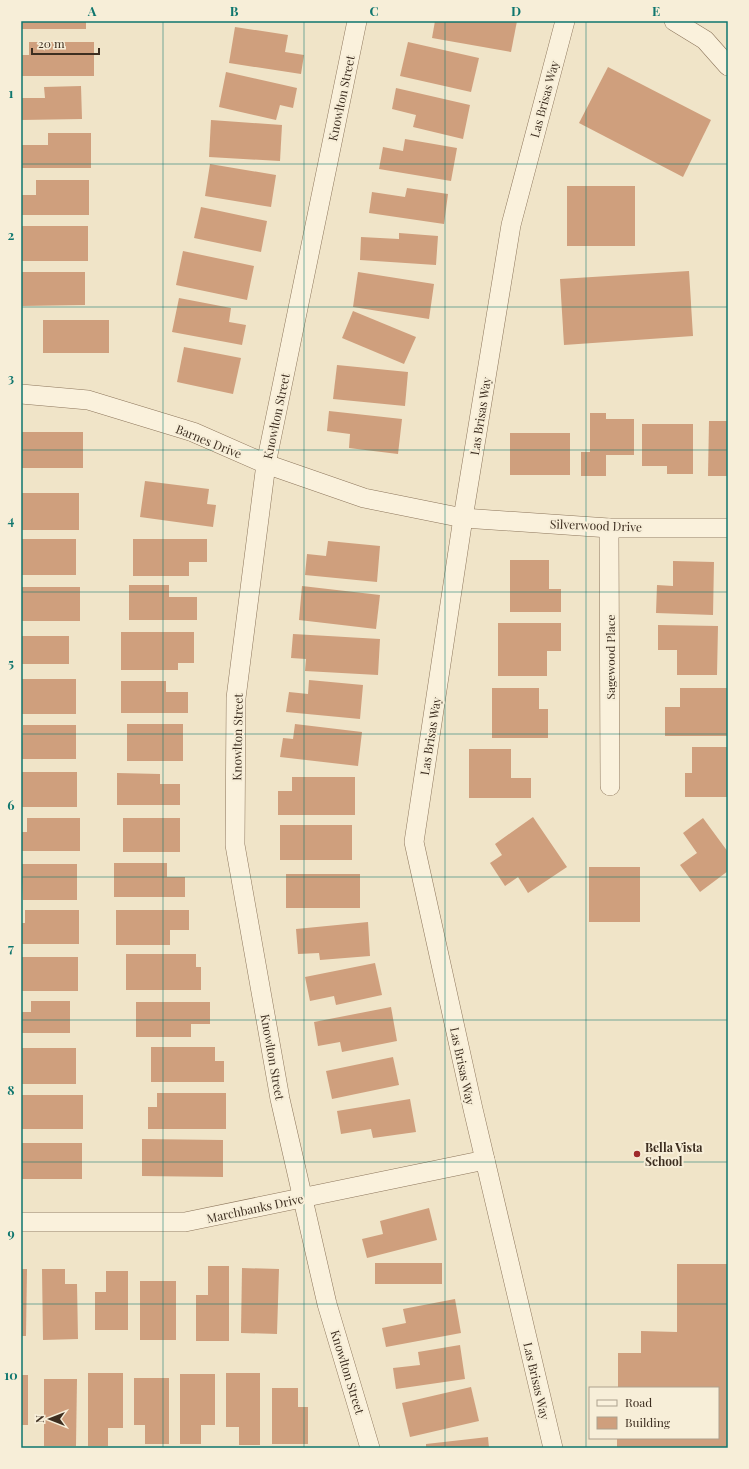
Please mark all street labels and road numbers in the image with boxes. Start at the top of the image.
street label: Knowlton Street [324,53,358,142]
street label: Las Brisas Way [526,59,562,139]
street label: Knowlton Street [259,371,293,460]
street label: Las Brisas Way [466,376,494,456]
street label: Barnes Drive [174,421,244,461]
street label: Silverwood Drive [550,515,642,535]
street label: Sagewood Place [602,614,618,700]
street label: Knowlton Street [228,693,246,781]
street label: Las Brisas Way [416,696,444,776]
street label: Knowlton Street [258,1013,289,1102]
street label: Las Brisas Way [447,1026,479,1106]
street label: Marchbanks Drive [205,1190,305,1226]
street label: Knowlton Street [328,1328,369,1417]
street label: Las Brisas Way [520,1341,554,1421]

